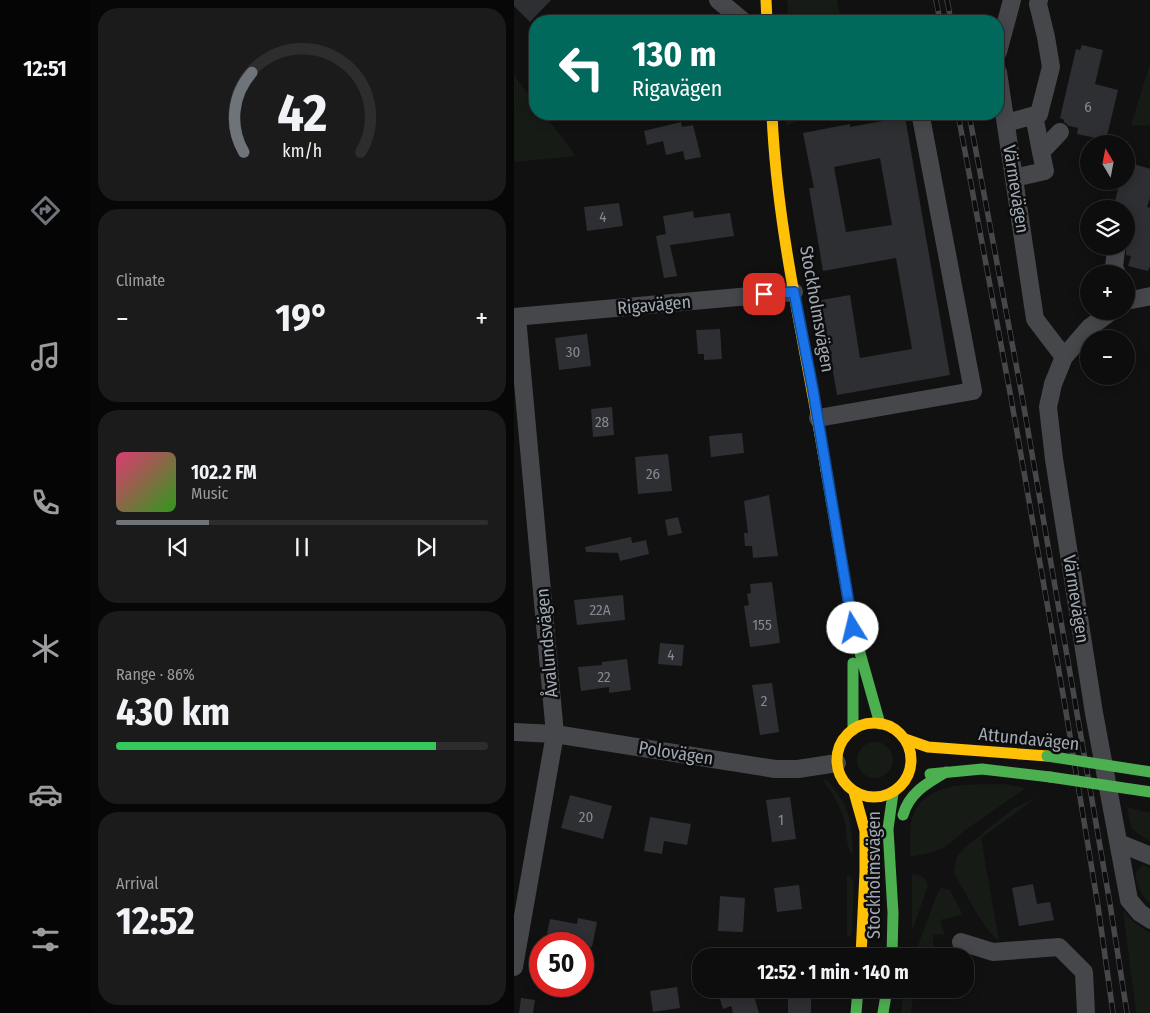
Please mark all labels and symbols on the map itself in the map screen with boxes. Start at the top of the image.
house number: 6 [1084,98,1092,116]
north arrow [1080,135,1135,190]
street label: Värmevägen [998,143,1034,235]
house number: 4 [599,208,607,226]
street label: Stockholmsvägen [795,244,839,374]
pin [743,273,785,315]
street label: Rigavägen [616,291,692,319]
house number: 30 [566,343,580,361]
house number: 28 [595,413,609,431]
house number: 26 [646,465,660,483]
street label: Värmevägen [1058,553,1094,645]
street label: Åvalundsvägen [530,587,563,699]
house number: 22A [589,601,611,619]
position arrow [826,601,878,653]
house number: 155 [752,616,772,634]
house number: 4 [667,646,675,664]
house number: 22 [597,668,611,686]
house number: 2 [761,692,768,710]
street label: Attundavägen [977,723,1081,755]
street label: Polovägen [637,736,715,770]
house number: 20 [579,808,593,826]
house number: 1 [778,811,784,829]
street label: Stockholmsvägen [863,811,885,939]
speed limit sign: 50 [529,932,594,997]

